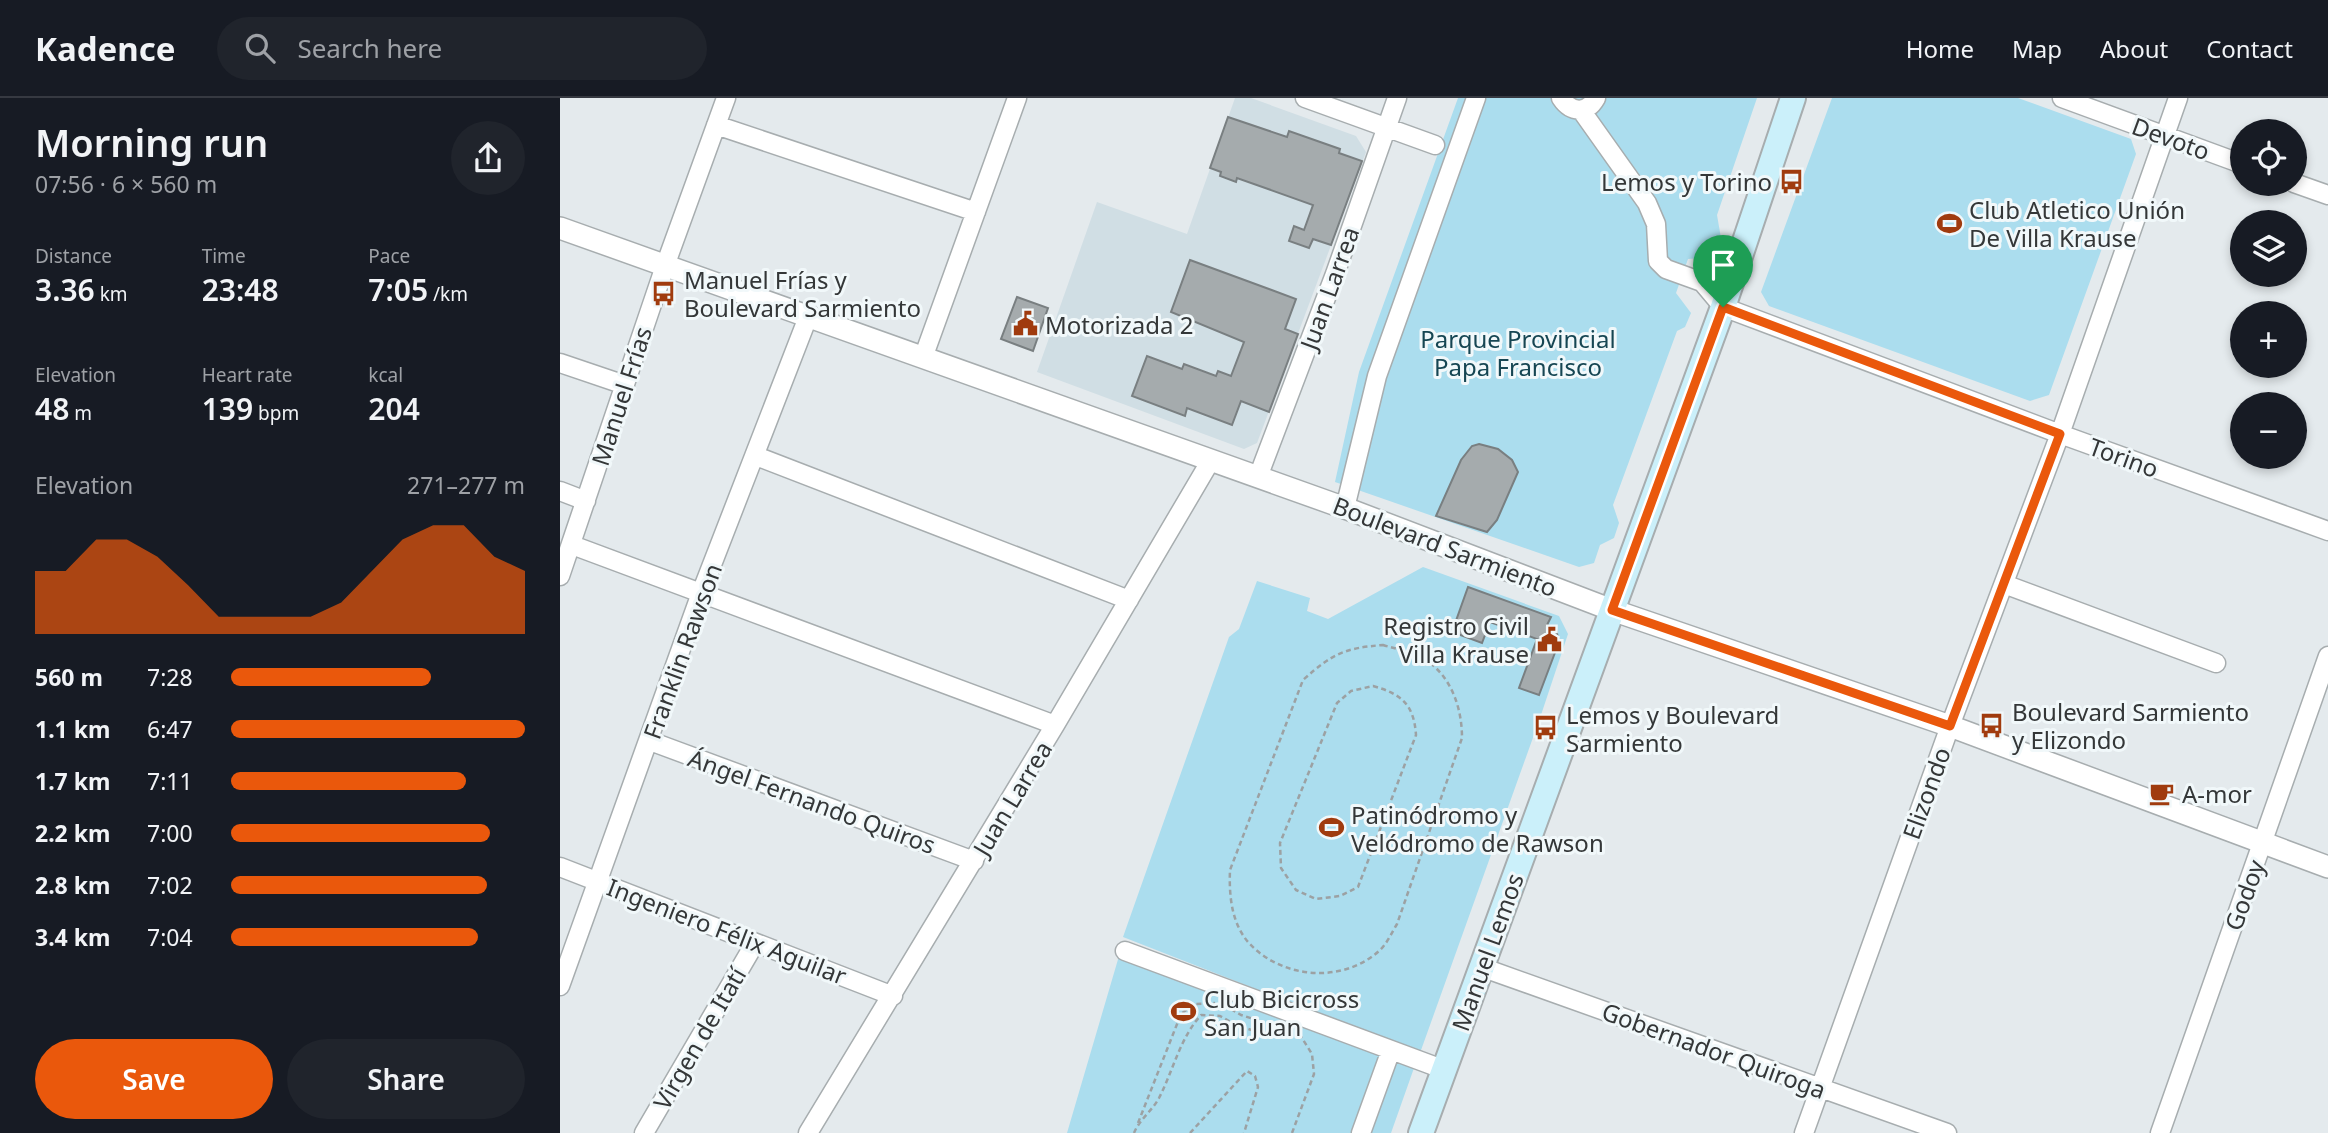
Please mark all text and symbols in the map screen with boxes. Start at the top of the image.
search box [217,17,707,80]
text: Kadence [35,26,175,71]
icon: search [241,29,279,67]
text: Search here [297,30,442,66]
text: Home [1906,32,1974,65]
text: Map [2012,32,2062,65]
text: About [2100,32,2168,65]
text: Contact [2206,32,2293,65]
street label: Devoto [2128,109,2214,167]
text: Morning run [35,116,268,168]
map controls [2230,119,2307,469]
button: locate [2230,119,2307,196]
button: share [451,121,525,195]
place label: Lemos y Torino [1601,165,1772,198]
bus stop icon: Lemos y Torino [1778,167,1806,195]
text: 07:56 · 6 × 560 m [35,168,217,200]
place label: Club Atletico Unión De Villa Krause [1969,193,2185,254]
sports icon: Club Atletico Unión De Villa Krause [1935,209,1963,237]
button: layers [2230,210,2307,287]
street label: Juan Larrea [1291,222,1366,356]
pin [1693,235,1753,307]
text: Distance [35,243,112,269]
text: Time [202,243,246,269]
text: Pace [368,243,410,269]
icon: arrive [1704,246,1742,284]
place label: Manuel Frías y Boulevard Sarmiento [684,263,921,324]
text: 3.36 [35,269,95,310]
text: 23:48 [202,269,279,310]
text: 7:05 [368,269,428,310]
bus stop icon: Manuel Frías y Boulevard Sarmiento [650,279,678,307]
text: km [95,281,128,307]
text: /km [428,281,468,307]
button: + [2230,301,2307,378]
place label: Motorizada 2 [1045,308,1194,341]
public building icon: Motorizada 2 [1011,310,1039,338]
street label: Manuel Frías [583,322,659,470]
park label: Parque Provincial Papa Francisco [1420,322,1616,383]
text: Elevation [35,362,116,388]
text: Heart rate [202,362,292,388]
text: kcal [368,362,403,388]
text: 48 [35,388,69,429]
text: 139 [202,388,253,429]
text: 204 [368,388,420,429]
button: − [2230,392,2307,469]
text: m [69,400,92,426]
text: bpm [253,400,299,426]
street label: Torino [2085,429,2163,485]
text: Elevation [35,469,133,501]
text: 271–277 m [407,469,525,501]
street label: Boulevard Sarmiento [1328,488,1562,604]
street label: Franklin Rawson [635,559,729,743]
place label: Registro Civil Villa Krause [1383,609,1529,670]
public building icon: Registro Civil Villa Krause [1535,625,1563,653]
text: 560 m [35,661,103,693]
text: 7:28 [147,661,193,693]
place label: Boulevard Sarmiento y Elizondo [2012,695,2249,756]
place label: Lemos y Boulevard Sarmiento [1566,698,1779,759]
bus stop icon: Boulevard Sarmiento y Elizondo [1978,711,2006,739]
text: 1.1 km [35,713,110,745]
text: 6:47 [147,713,193,745]
bus stop icon: Lemos y Boulevard Sarmiento [1532,714,1560,742]
street label: Juan Larrea [964,735,1059,863]
street label: Ángel Fernando Quiros [684,741,940,861]
street label: Elizondo [1894,742,1958,844]
text: 1.7 km [35,765,110,797]
text: 7:11 [147,765,193,797]
place label: A-mor [2182,777,2252,810]
cafe icon: A-mor [2148,779,2176,807]
place label: Patinódromo y Velódromo de Rawson [1351,798,1604,859]
sports icon: Patinódromo y Velódromo de Rawson [1317,814,1345,842]
text: 2.2 km [35,817,110,849]
text: 7:00 [147,817,193,849]
street label: Godoy [2216,854,2272,935]
text: 2.8 km [35,869,110,901]
text: 7:02 [147,869,193,901]
street label: Manuel Lemos [1443,869,1531,1035]
street label: Ingeniero Félix Aguilar [603,870,852,992]
text: 3.4 km [35,921,110,953]
text: 7:04 [147,921,193,953]
street label: Virgen de Itatí [645,960,754,1115]
place label: Club Bicicross San Juan [1204,982,1359,1043]
street label: Gobernador Quiroga [1598,994,1830,1106]
sports icon: Club Bicicross San Juan [1170,998,1198,1026]
button: Save [35,1039,273,1119]
button: Share [287,1039,525,1119]

